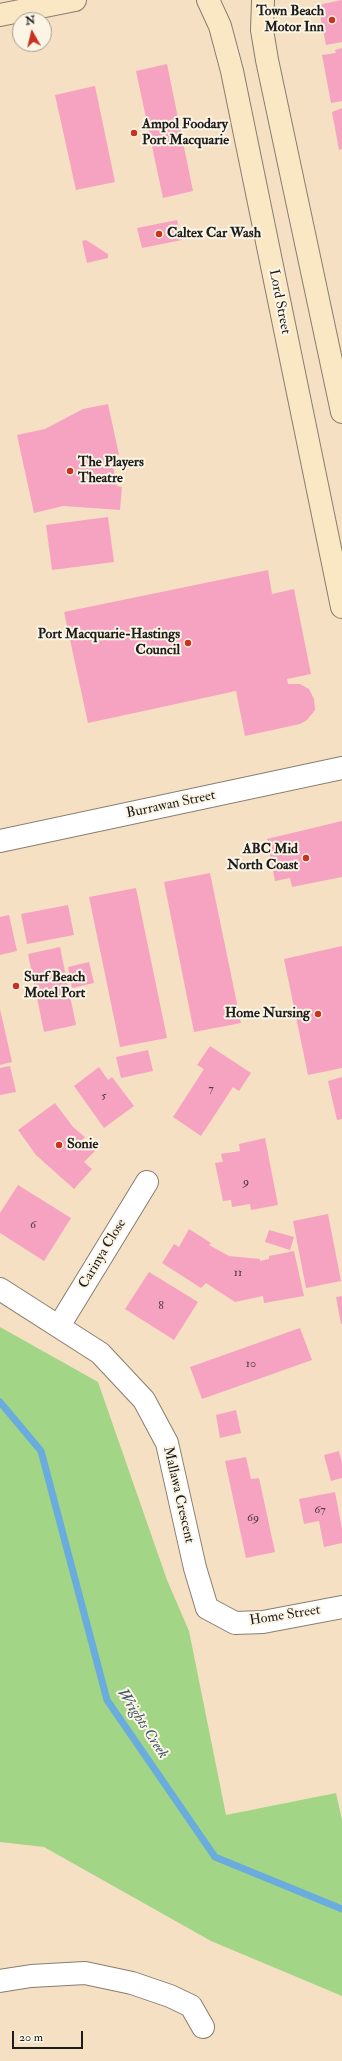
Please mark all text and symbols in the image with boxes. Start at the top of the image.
place label: Town Beach Motor Inn [256,4,324,36]
north arrow [12,12,52,52]
text: N [25,13,36,28]
marker: Town Beach Motor Inn [327,15,337,25]
place label: Ampol Foodary Port Macquarie [142,117,229,150]
marker: Ampol Foodary Port Macquarie [129,128,139,138]
place label: Caltex Car Wash [167,226,261,242]
marker: Caltex Car Wash [154,229,164,239]
street label: Lord Street [264,268,294,336]
place label: The Players Theatre [78,455,144,488]
marker: The Players Theatre [65,466,75,476]
place label: Port Macquarie-Hastings Council [38,627,180,660]
marker: Port Macquarie-Hastings Council [183,638,193,648]
street label: Burrawan Street [125,787,217,823]
place label: ABC Mid North Coast [227,842,298,874]
marker: ABC Mid North Coast [301,853,311,863]
place label: Surf Beach Motel Port [24,970,85,1002]
marker: Surf Beach Motel Port [11,981,21,991]
place label: Home Nursing [225,1006,310,1022]
marker: Home Nursing [313,1009,323,1019]
house number: 7 [208,1082,214,1096]
house number: 5 [101,1089,107,1103]
place label: Sonie [67,1137,98,1153]
marker: Sonie [54,1140,64,1150]
house number: 9 [243,1175,249,1189]
street label: Carinya Close [76,1216,130,1292]
house number: 6 [30,1218,36,1232]
house number: 11 [234,1266,242,1280]
house number: 8 [158,1299,164,1313]
house number: 10 [246,1357,256,1371]
street label: Mallawa Crescent [159,1445,197,1545]
house number: 67 [314,1503,326,1517]
house number: 69 [247,1511,259,1525]
street label: Home Street [248,1602,322,1630]
water label: Wrights Creek [113,1686,171,1762]
scale bar [14,2023,85,2049]
text: 20 m [19,2030,43,2045]

